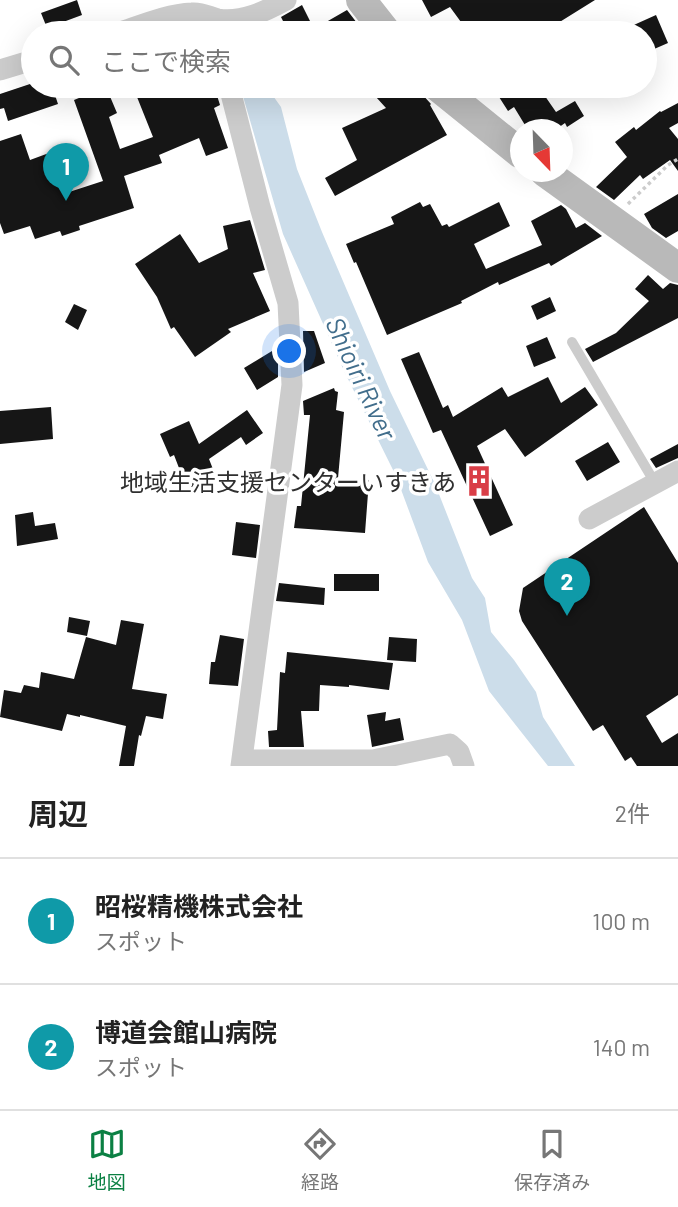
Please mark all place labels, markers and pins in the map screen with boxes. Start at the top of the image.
pin: 1 [43,143,89,201]
building icon: 地域生活支援センターいすきあ [462,464,496,498]
place label: 地域生活支援センターいすきあ [120,467,456,496]
pin: 2 [544,558,590,616]

